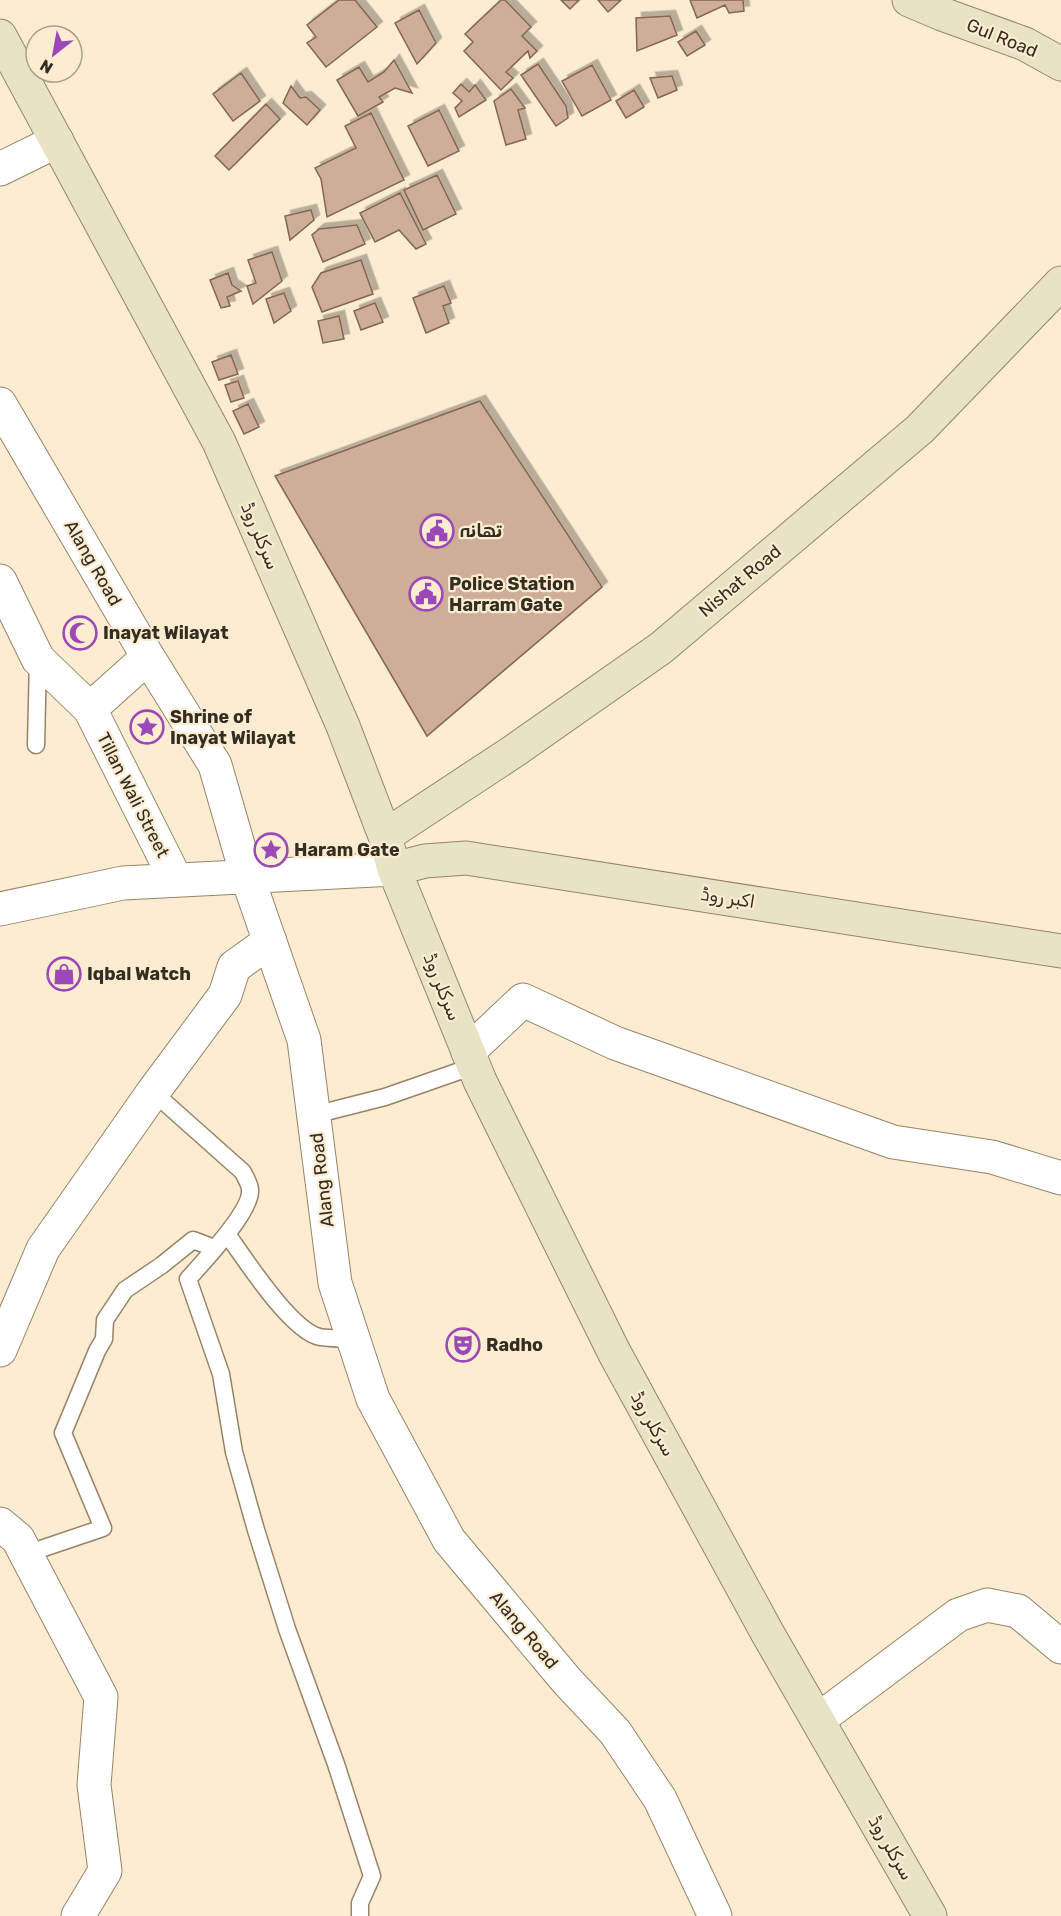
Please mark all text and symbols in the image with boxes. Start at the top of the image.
street label: Gul Road [963,14,1041,62]
north arrow [24,24,84,84]
text: N [37,55,56,78]
street label: سرکلر روڈ [236,499,284,573]
public building icon: تھانہ [419,513,455,549]
street label: Alang Road [60,516,126,610]
place label: تھانہ [460,520,502,542]
street label: Nishat Road [694,540,786,622]
place label: Police Station Harram Gate [449,573,575,616]
public building icon: Police Station Harram Gate [408,576,444,612]
mosque icon: Inayat Wilayat [62,615,98,651]
place label: Inayat Wilayat [103,622,229,644]
place label: Shrine of Inayat Wilayat [170,706,296,749]
place icon: Shrine of Inayat Wilayat [129,709,165,745]
street label: Tillan Wali Street [92,729,174,861]
place icon: Haram Gate [253,832,289,868]
place label: Haram Gate [294,839,400,861]
street label: اکبر روڈ [700,883,756,913]
street label: سرکلر روڈ [419,950,465,1024]
shop icon: Iqbal Watch [46,956,82,992]
place label: Iqbal Watch [87,963,191,985]
street label: Alang Road [305,1131,339,1229]
theatre icon: Radho [445,1327,481,1363]
place label: Radho [486,1334,543,1356]
street label: سرکلر روڈ [626,1388,680,1460]
street label: Alang Road [485,1587,563,1673]
street label: سرکلر روڈ [864,1812,918,1884]

